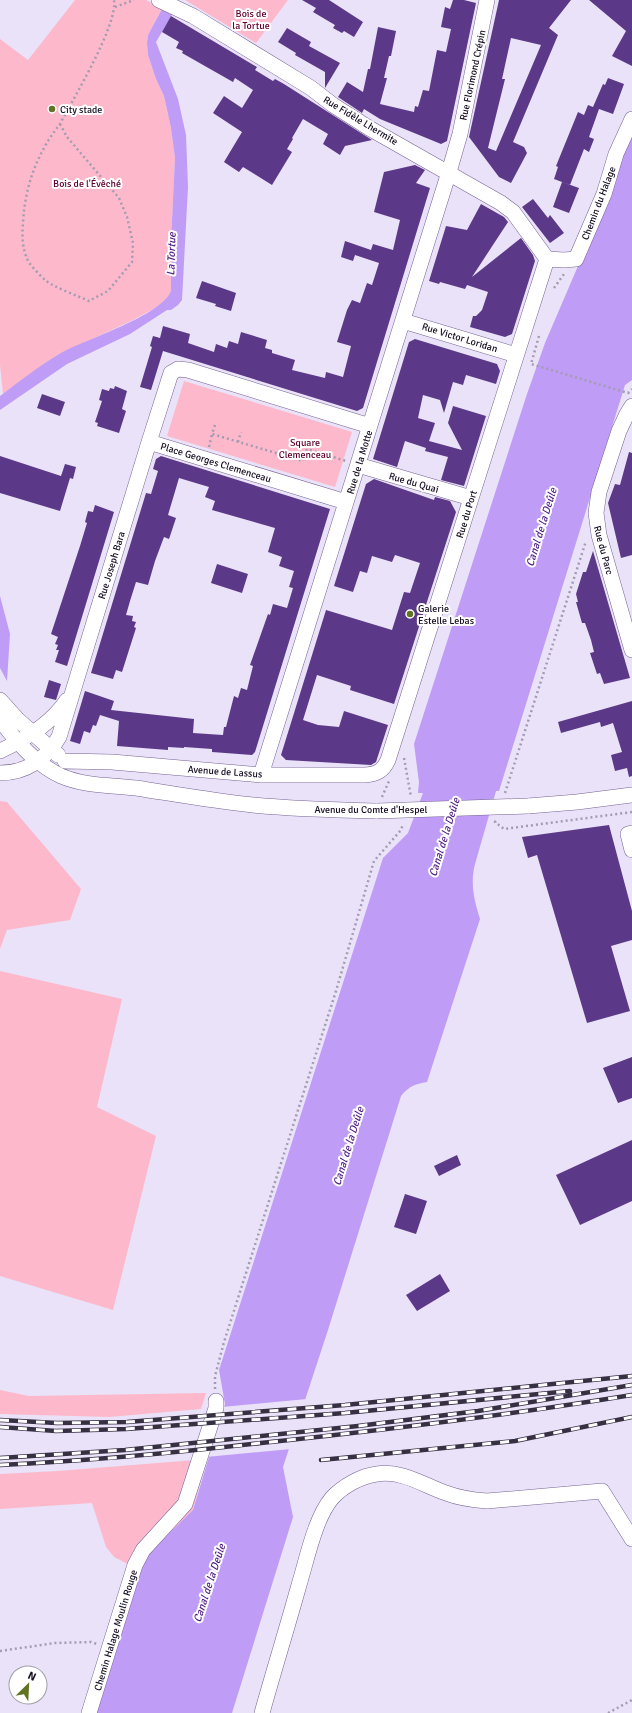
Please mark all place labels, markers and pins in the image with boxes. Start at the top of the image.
marker: City stade [47,104,57,114]
place label: City stade [60,104,102,116]
place label: Galerie Estelle Lebas [418,603,475,627]
marker: Galerie Estelle Lebas [405,609,415,619]

